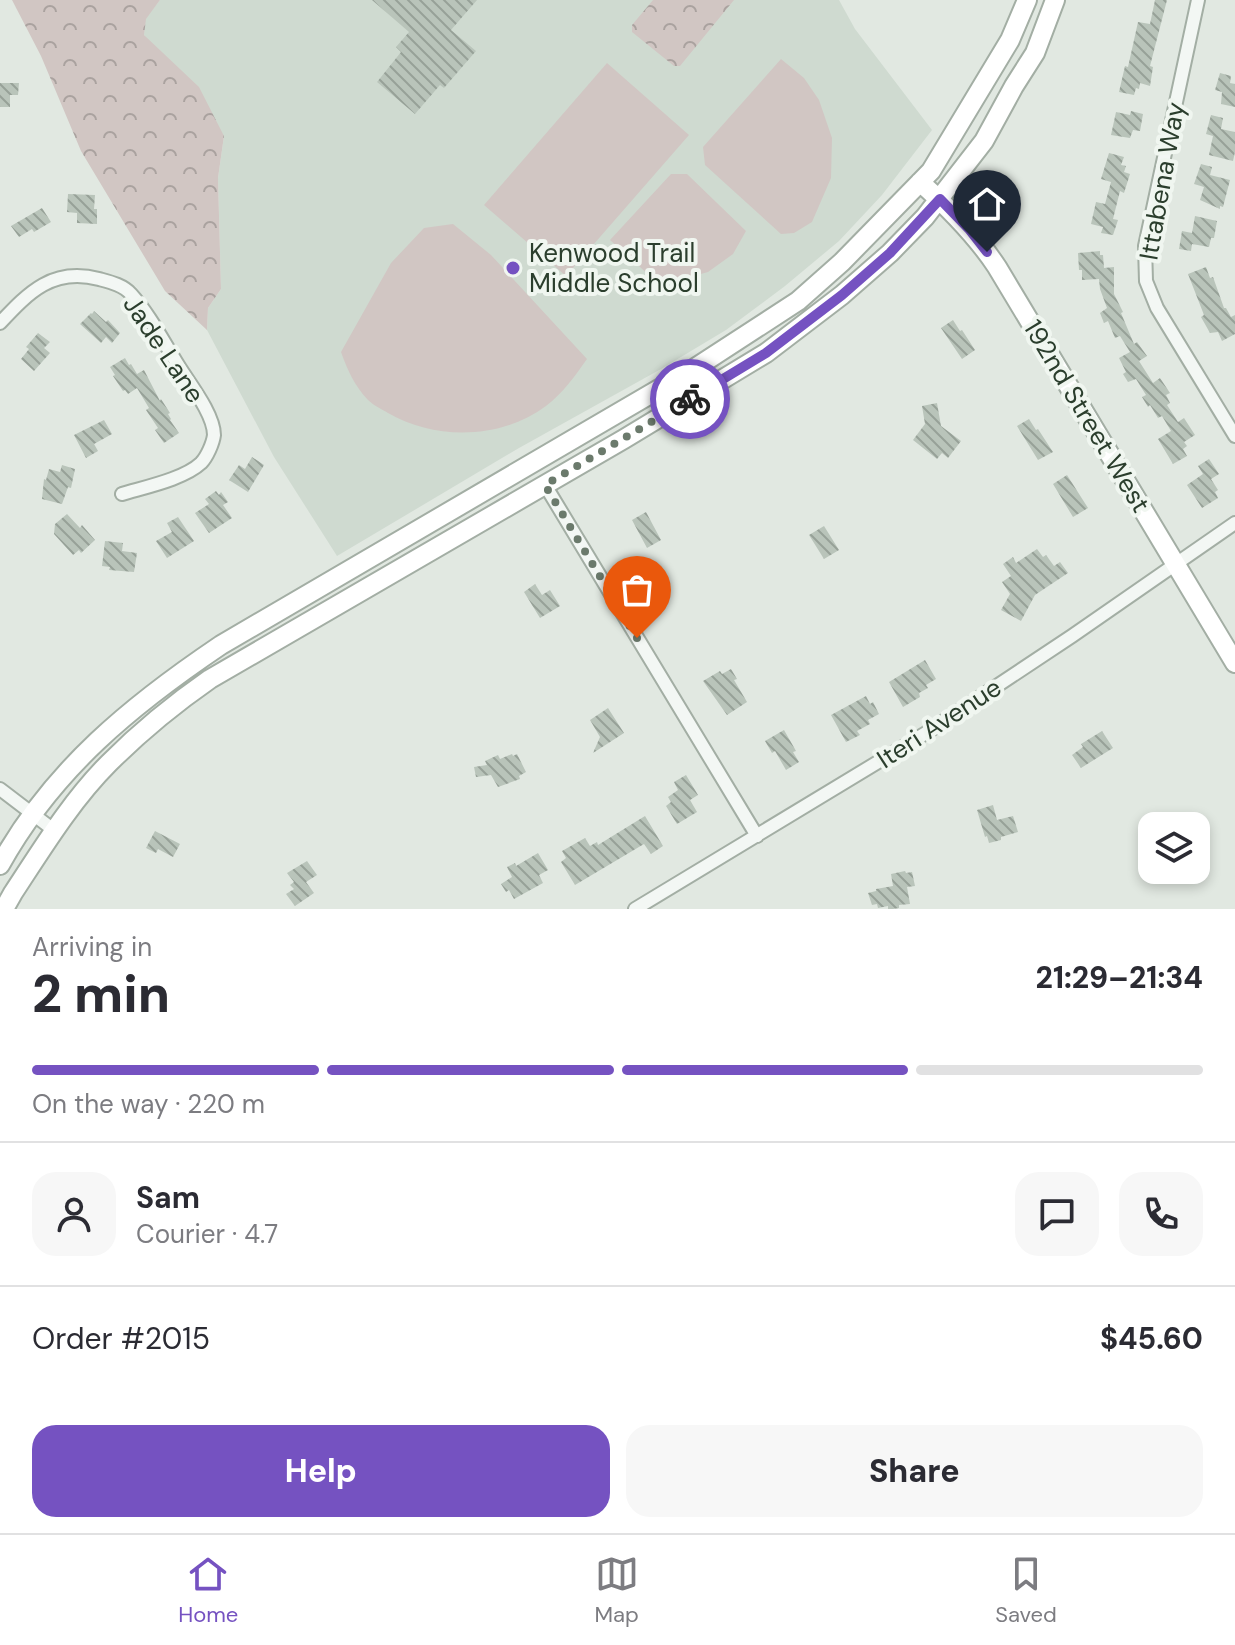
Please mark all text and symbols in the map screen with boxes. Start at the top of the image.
street label: Ittabena Way [1131,99,1193,263]
pin [953,170,1021,252]
icon: home [965,182,1009,226]
place label: Kenwood Trail Middle School [529,236,699,300]
marker: Kenwood Trail Middle School [504,259,522,277]
street label: Jade Lane [116,289,212,409]
street label: 192nd Street West [1016,313,1158,519]
courier [650,359,730,439]
icon: bike [668,377,712,421]
pin [603,556,671,638]
icon: bag [615,568,659,612]
street label: Iteri Avenue [870,670,1008,776]
map controls [1138,812,1210,884]
button: layers [1138,812,1210,884]
text: Arriving in [32,930,152,964]
text: 21:29–21:34 [1036,958,1203,997]
text: 2 min [32,960,170,1028]
text: On the way · 220 m [32,1087,265,1121]
button: person [32,1172,116,1256]
button: chat [1015,1172,1099,1256]
button: phone [1119,1172,1203,1256]
text: Sam [136,1178,200,1217]
text: Courier · 4.7 [136,1217,278,1251]
text: Order #2015 [32,1319,210,1358]
text: $45.60 [1100,1319,1203,1358]
button: Help [32,1425,610,1517]
button: Share [626,1425,1203,1517]
tab: Home [178,1552,238,1629]
tab: Map [595,1552,639,1629]
tab: Saved [995,1552,1057,1629]

